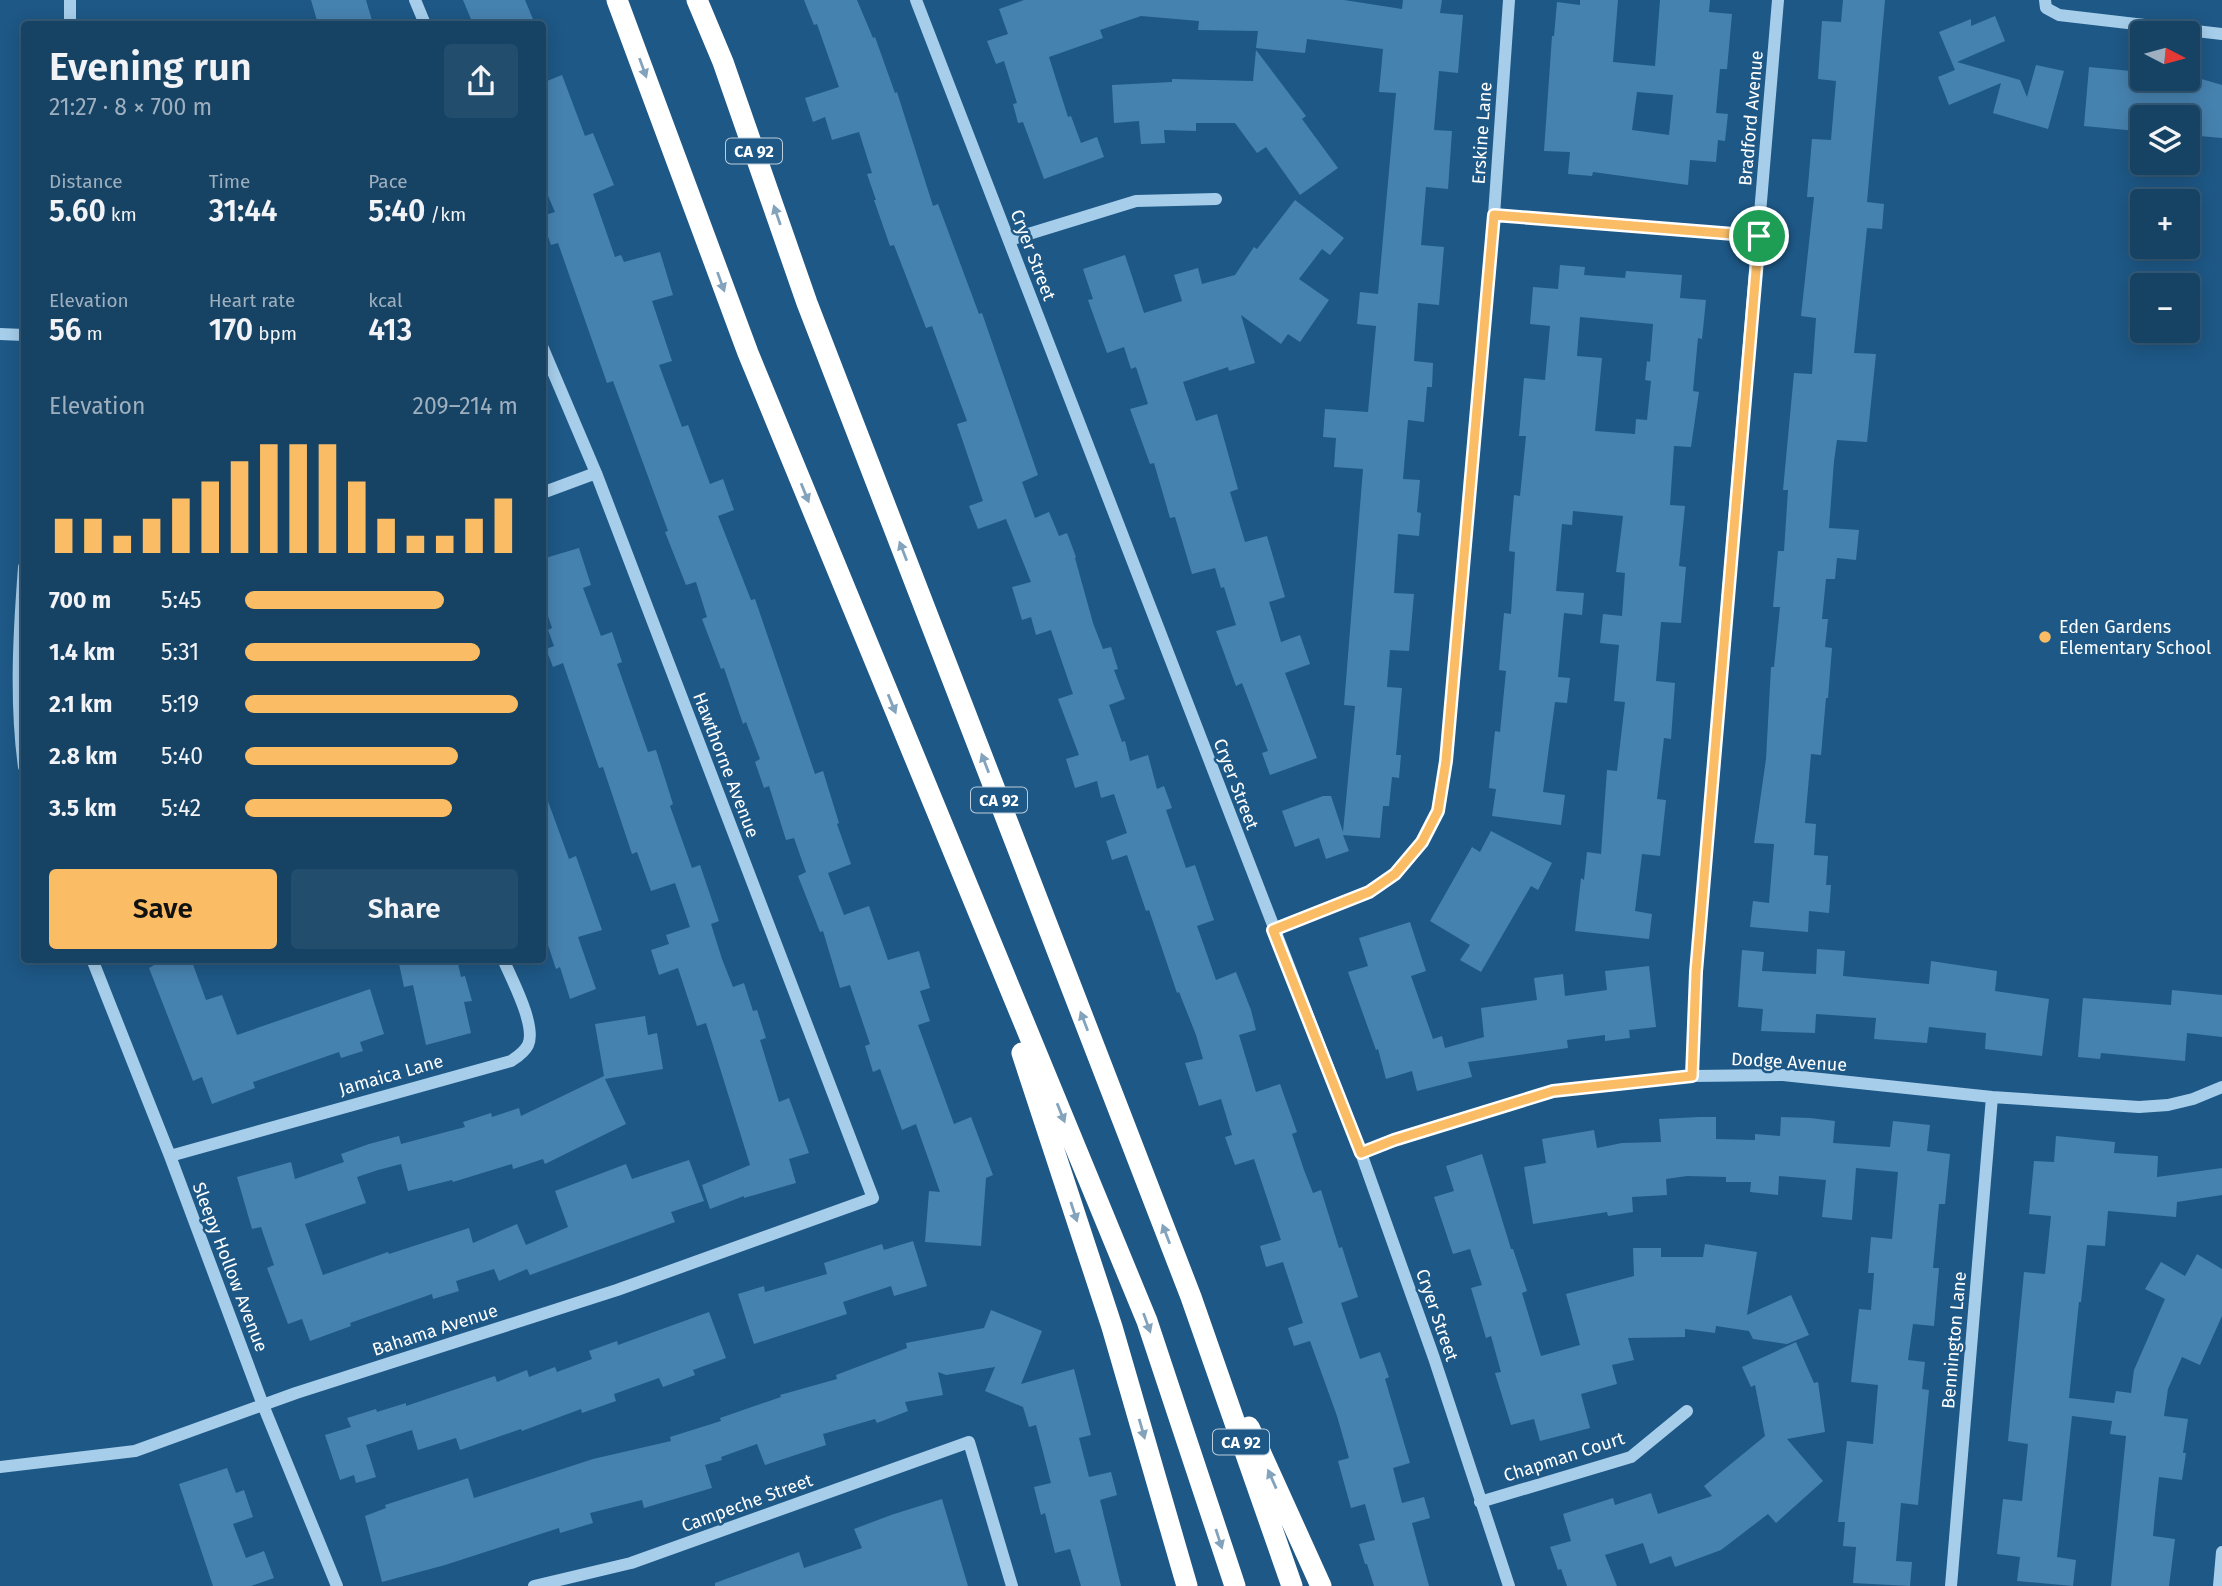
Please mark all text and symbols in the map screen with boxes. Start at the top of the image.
north arrow [2130,21,2200,91]
map controls [2130,21,2200,343]
text: Evening run [49,44,252,90]
button: share [444,44,518,118]
street label: Bradford Avenue [1734,49,1768,187]
one-way arrow [637,58,648,79]
street label: Erskine Lane [1467,81,1497,185]
text: 21:27 · 8 × 700 m [49,93,212,121]
button: layers [2130,105,2200,175]
road number: CA 92 [726,139,782,164]
text: Distance [49,170,123,193]
text: Time [209,170,250,193]
text: Pace [368,170,408,193]
button: + [2130,189,2200,259]
text: 5.60 [49,193,106,229]
text: 31:44 [209,193,278,229]
text: 5:40 [368,193,425,229]
text: km [106,203,137,226]
text: /km [425,203,466,226]
one-way arrow [771,205,782,226]
street label: Cryer Street [1006,206,1061,304]
pin [1729,206,1789,266]
icon: arrive [1740,217,1778,255]
one-way arrow [716,271,727,292]
button: − [2130,273,2200,343]
text: Elevation [49,289,129,312]
text: Heart rate [209,289,295,312]
text: kcal [368,289,403,312]
text: 56 [49,312,82,348]
text: 170 [209,312,253,348]
text: 413 [368,312,412,348]
text: m [82,322,103,345]
text: bpm [253,322,297,345]
text: Elevation [49,392,145,420]
text: 209–214 m [413,392,518,420]
one-way arrow [800,483,811,504]
one-way arrow [897,541,908,562]
text: 700 m [49,586,111,614]
text: 5:45 [161,586,201,614]
place label: Eden Gardens Elementary School [2059,616,2211,659]
marker: Eden Gardens Elementary School [2037,629,2053,645]
text: 1.4 km [49,638,115,666]
text: 5:31 [161,638,199,666]
street label: Hawthorne Avenue [688,689,764,841]
text: 2.1 km [49,690,112,718]
text: 5:19 [161,690,199,718]
one-way arrow [887,693,898,714]
street label: Cryer Street [1209,735,1264,833]
text: 2.8 km [49,742,117,770]
text: 5:40 [161,742,203,770]
one-way arrow [979,753,990,774]
road number: CA 92 [971,788,1027,813]
text: 3.5 km [49,794,117,822]
text: 5:42 [161,794,201,822]
button: Save [49,869,277,949]
button: Share [291,869,518,949]
one-way arrow [1079,1011,1090,1032]
street label: Dodge Avenue [1730,1048,1848,1076]
street label: Jamaica Lane [336,1050,446,1100]
one-way arrow [1055,1102,1066,1123]
street label: Sleepy Hollow Avenue [187,1179,273,1355]
one-way arrow [1070,1202,1080,1223]
one-way arrow [1160,1223,1171,1244]
street label: Cryer Street [1411,1266,1463,1364]
street label: Bennington Lane [1937,1270,1971,1410]
street label: Bahama Avenue [369,1299,501,1361]
one-way arrow [1142,1313,1153,1334]
one-way arrow [1137,1419,1147,1440]
street label: Chapman Court [1501,1427,1628,1487]
road number: CA 92 [1213,1430,1269,1454]
street label: Campeche Street [678,1469,816,1537]
one-way arrow [1267,1469,1278,1489]
one-way arrow [1214,1528,1225,1549]

